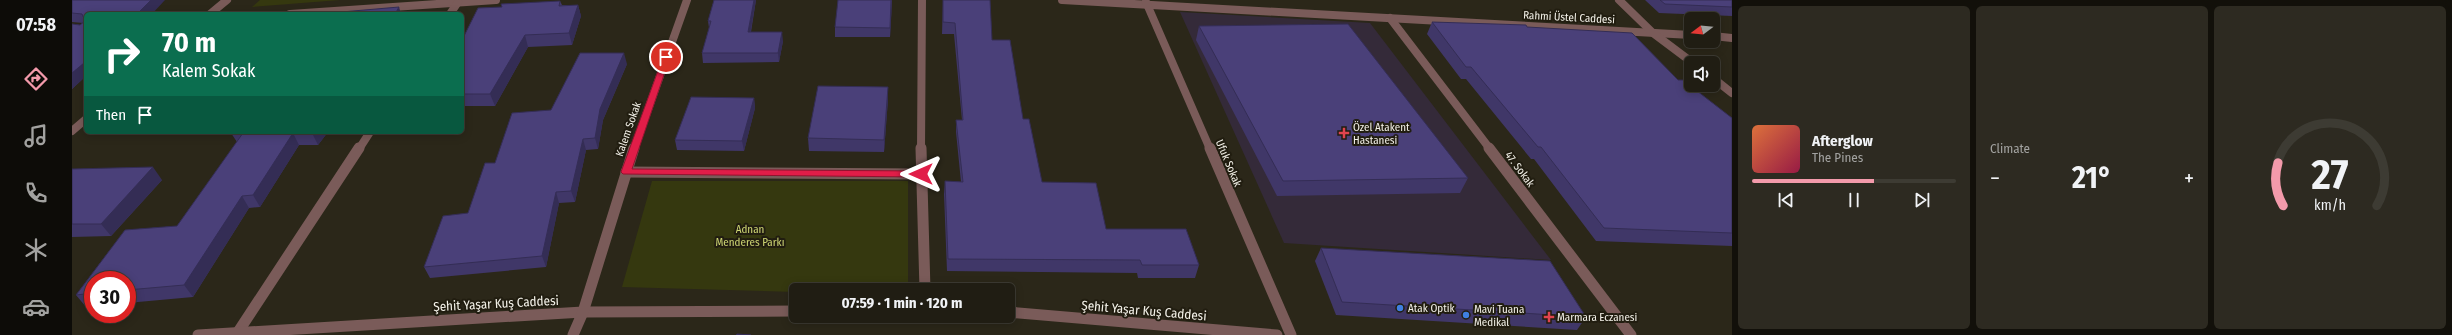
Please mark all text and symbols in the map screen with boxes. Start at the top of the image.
street label: Rahmi Üstel Caddesi [1523,9,1615,26]
north arrow [1684,12,1720,48]
map controls [1684,12,1720,92]
text: 07:58 [16,14,56,36]
text: 70 m [162,26,216,59]
icon: right [96,28,148,80]
pin [649,40,683,74]
icon: arrive [655,46,677,68]
button: sound [1684,56,1720,92]
text: Kalem Sokak [162,60,255,82]
icon: directions [22,65,50,93]
street label: Kalem Sokak [613,99,644,158]
icon: arrive [134,104,156,126]
text: Then [96,106,126,124]
place label: Özel Atakent Hastanesi [1353,121,1410,147]
icon: music [22,122,50,150]
marker: Özel Atakent Hastanesi [1338,127,1350,139]
text: Afterglow [1812,132,1873,150]
street label: Ufuk Sokak [1213,138,1245,190]
text: Climate [1990,141,2030,156]
street label: 47. Sokak [1502,149,1538,190]
text: 27 [2311,149,2349,199]
text: The Pines [1812,150,1863,165]
position arrow [900,153,942,195]
text: 21° [2072,160,2112,196]
text: − [1990,165,2000,192]
text: + [2184,165,2194,192]
icon: phone [22,179,50,207]
icon: previous [1775,189,1797,211]
icon: pause [1843,189,1865,211]
icon: next [1911,189,1933,211]
text: km/h [2314,196,2346,213]
park label: Adnan Menderes Parkı [716,223,784,249]
icon: climate [22,236,50,264]
speed limit sign: 30 [84,271,136,323]
icon: car [22,293,50,321]
street label: Şehit Yaşar Kuş Caddesi [433,293,559,314]
text: 07:59 · 1 min · 120 m [842,294,962,312]
street label: Şehit Yaşar Kuş Caddesi [1081,298,1207,323]
place label: Atak Optik [1408,302,1456,315]
marker: Atak Optik [1395,303,1405,313]
place label: Mavi Tuana Medikal [1474,303,1524,329]
marker: Mavi Tuana Medikal [1461,310,1471,320]
place label: Marmara Eczanesi [1557,311,1638,324]
marker: Marmara Eczanesi [1544,312,1554,322]

